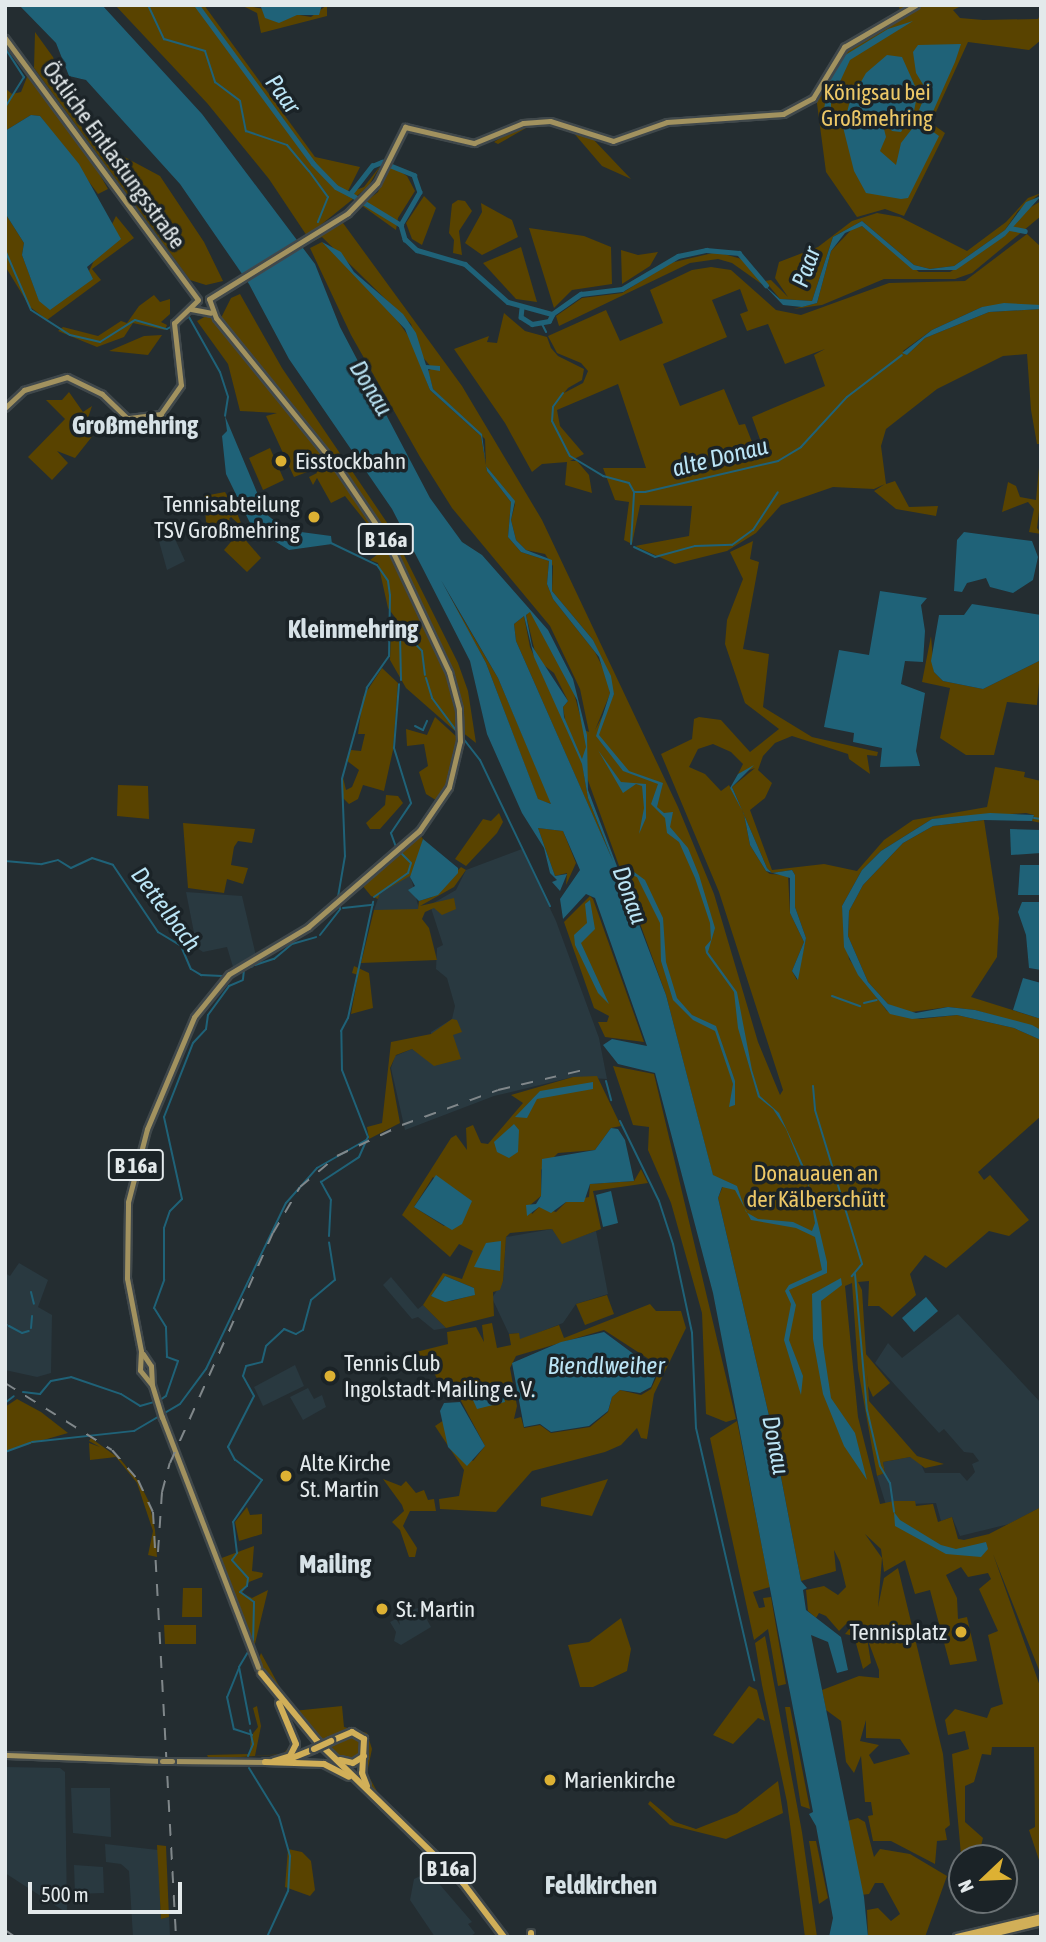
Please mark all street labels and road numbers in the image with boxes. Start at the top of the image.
street label: Östliche Entlastungsstraße [37,56,191,254]
road number: B 16a [356,522,416,556]
road number: B 16a [106,1148,166,1182]
road number: B 16a [418,1850,478,1885]

